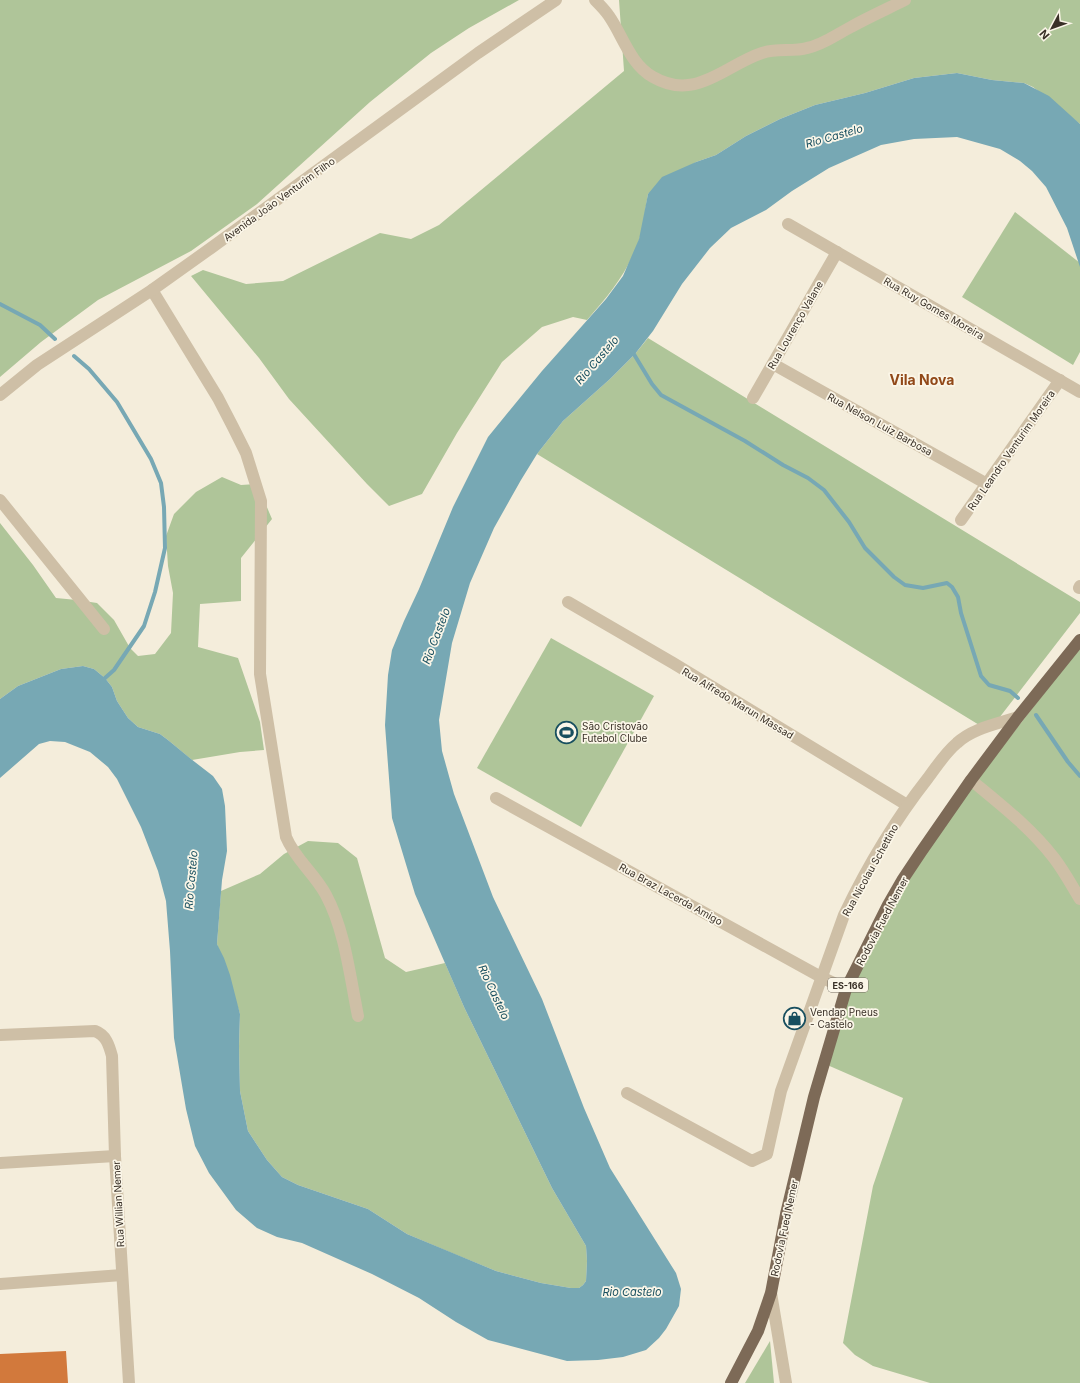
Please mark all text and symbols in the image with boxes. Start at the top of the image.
north arrow [1032,8,1072,48]
text: N [1036,27,1052,42]
water label: Rio Castelo [804,121,865,151]
street label: Avenida João Venturim Filho [221,155,337,243]
street label: Rua Ruy Gomes Moreira [882,274,986,342]
street label: Rua Lourenço Valane [765,279,825,371]
water label: Rio Castelo [572,333,622,387]
district label: Vila Nova [890,371,954,388]
street label: Rua Leandro Venturim Moreira [965,388,1057,512]
street label: Rua Nelson Luiz Barbosa [825,390,935,458]
water label: Rio Castelo [419,606,453,666]
street label: Rua Alfredo Marun Massad [680,665,796,741]
sports icon: São Cristovão Futebol Clube [553,719,579,745]
place label: São Cristovão Futebol Clube [582,720,648,744]
street label: Rua Nicolau Schettino [840,822,900,918]
water label: Rio Castelo [181,850,201,910]
street label: Rua Braz Lacerda Amigo [617,861,725,927]
street label: Rodovia Fued Nemer [854,874,911,967]
water label: Rio Castelo [475,962,513,1022]
road number: ES-166 [828,978,868,992]
shop icon: Vendap Pneus - Castelo [781,1005,807,1031]
place label: Vendap Pneus - Castelo [810,1006,878,1030]
street label: Rua Willian Nemer [110,1160,126,1247]
street label: Rodovia Fued Nemer [768,1178,800,1277]
water label: Rio Castelo [602,1285,662,1299]

